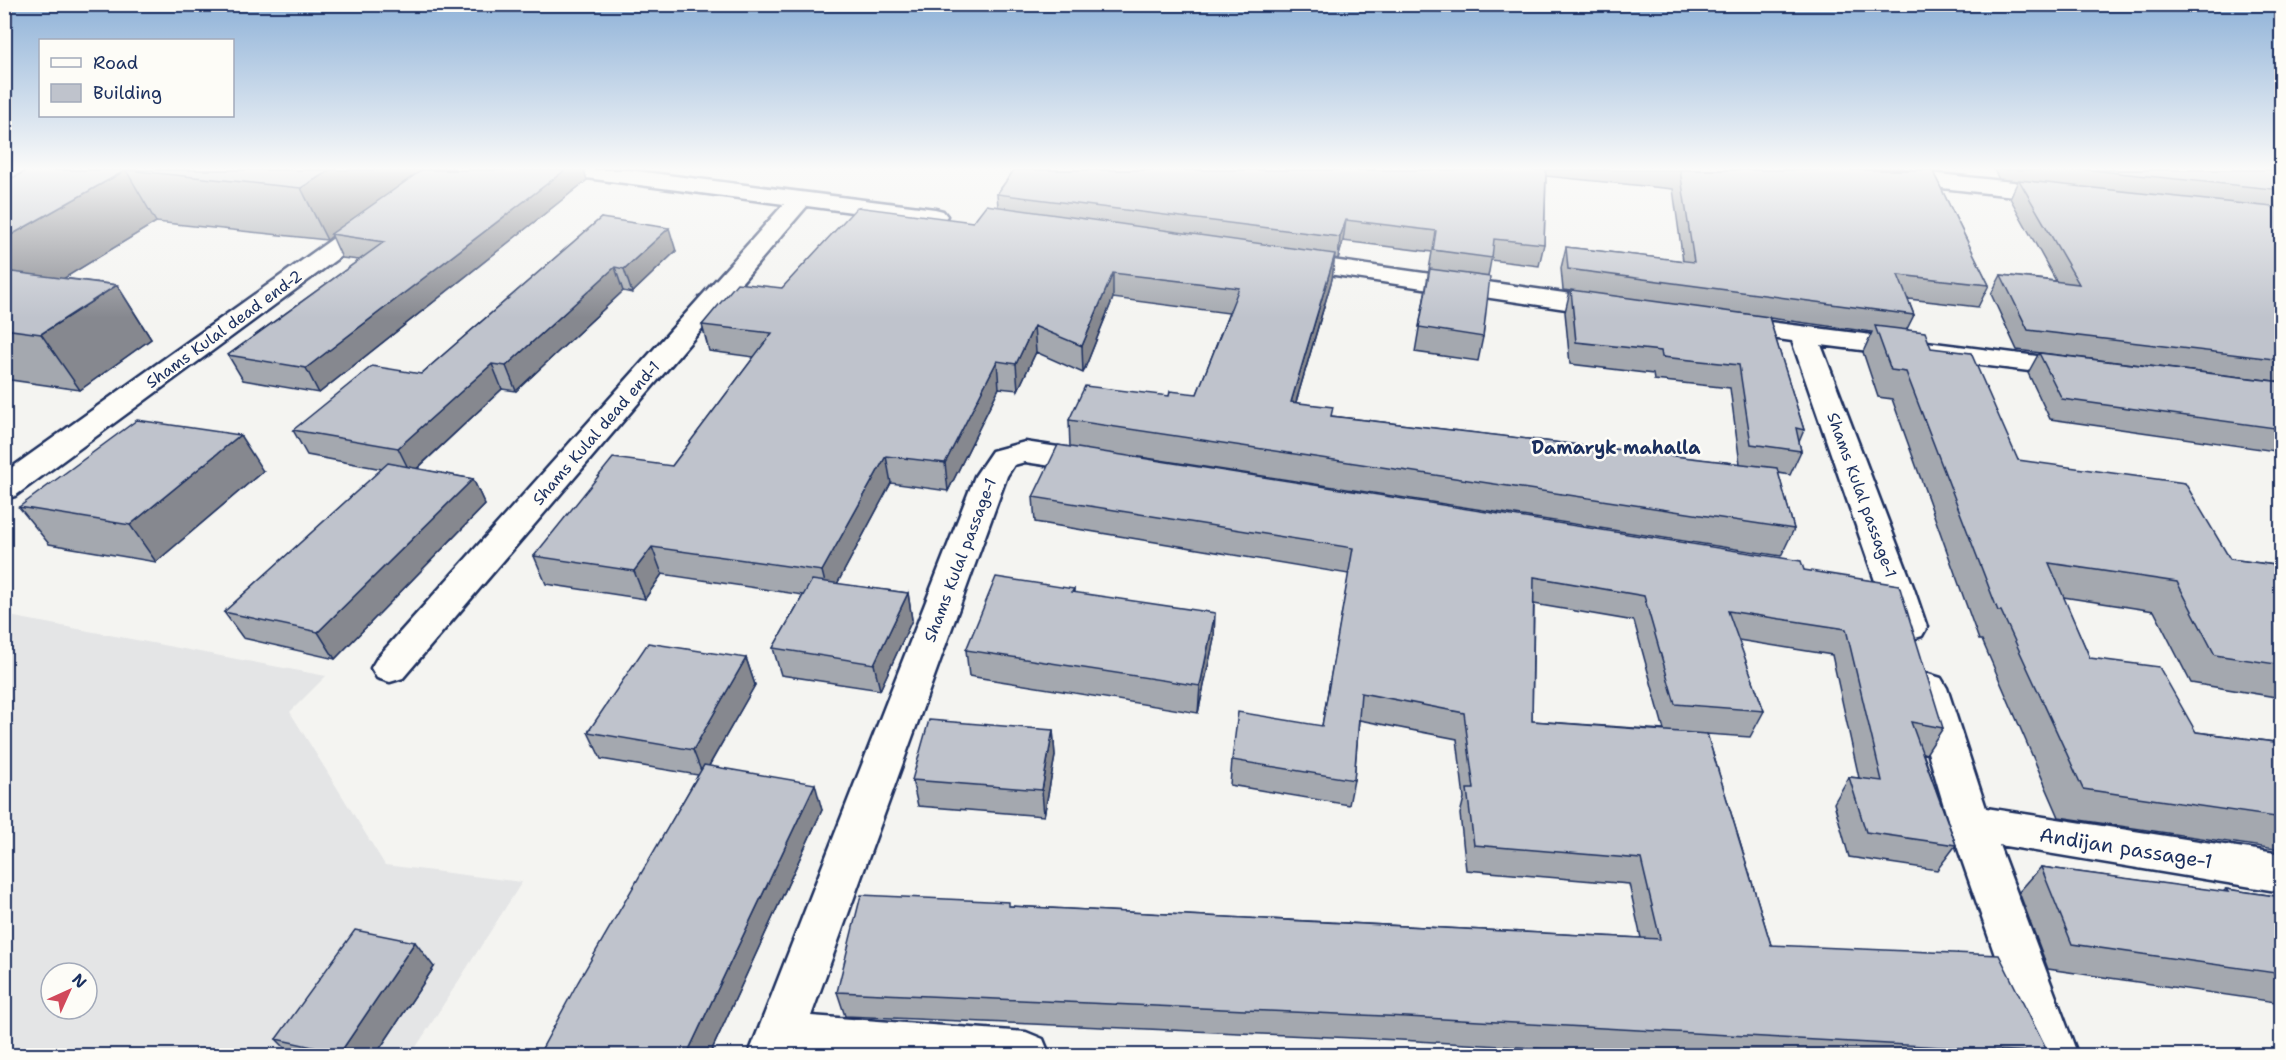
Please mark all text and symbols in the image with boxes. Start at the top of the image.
legend [39,39,234,117]
text: Road [93,51,138,75]
text: Building [93,81,162,105]
street label: Shams Kulal dead end-2 [142,265,306,393]
street label: Shams Kulal dead end-1 [528,357,664,509]
street label: Shams Kulal passage-1 [1822,410,1902,580]
district label: Damaryk mahalla [1532,436,1701,460]
street label: Shams Kulal passage-1 [919,475,1001,645]
street label: Andijan passage-1 [2038,821,2214,875]
north arrow [39,961,99,1021]
text: N [67,969,91,993]

